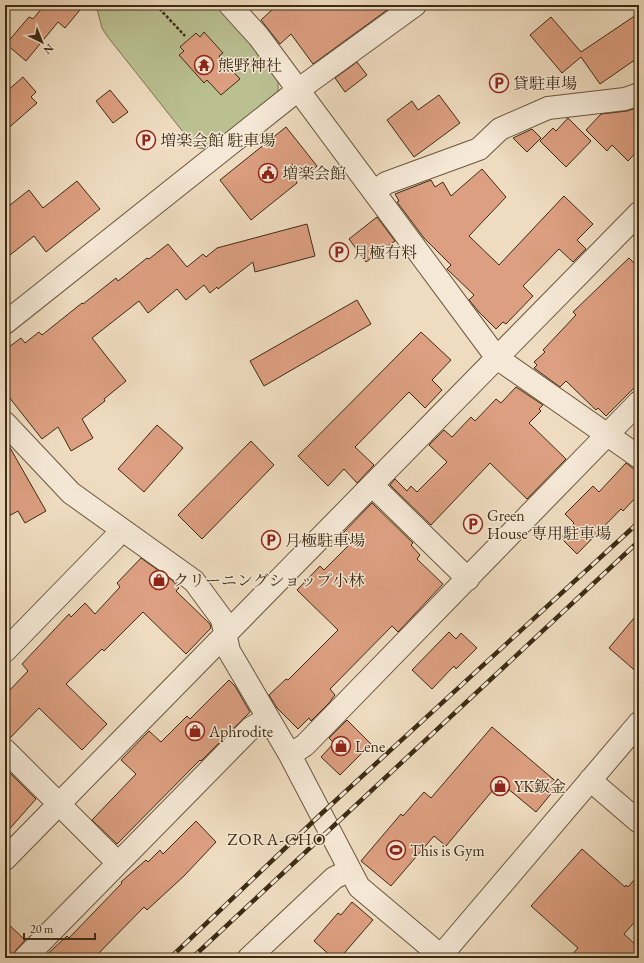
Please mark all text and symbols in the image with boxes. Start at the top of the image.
north arrow [22,22,62,62]
text: N [41,41,57,58]
temple icon: 熊野神社 [193,54,215,76]
place label: 熊野神社 [218,55,282,76]
parking icon: 貸駐車場 [488,72,510,94]
place label: 貸駐車場 [513,73,577,94]
parking icon: 増楽会館 駐車場 [135,129,157,151]
place label: 増楽会館 駐車場 [160,130,275,151]
public building icon: 増楽会館 [257,162,279,184]
place label: 増楽会館 [282,163,346,184]
parking icon: 月極有料 [328,241,350,263]
place label: 月極有料 [353,242,417,263]
place label: Green House 専用駐車場 [487,505,611,544]
parking icon: Green House 専用駐車場 [462,513,484,535]
parking icon: 月極駐車場 [260,529,282,551]
place label: 月極駐車場 [285,530,365,551]
shop icon: クリーニングショップ小林 [148,569,170,591]
place label: クリーニングショップ小林 [173,570,365,591]
shop icon: Aphrodite [184,720,206,742]
place label: Aphrodite [208,721,273,742]
shop icon: Lene [330,735,352,757]
place label: Lene [355,736,385,757]
shop icon: YK鈑金 [489,775,511,797]
place label: YK鈑金 [514,776,566,797]
district label: ZORA-CHO [227,828,327,850]
sports icon: This is Gym [385,839,407,861]
place label: This is Gym [410,840,485,861]
scale bar [24,915,95,941]
text: 20 m [30,921,54,937]

